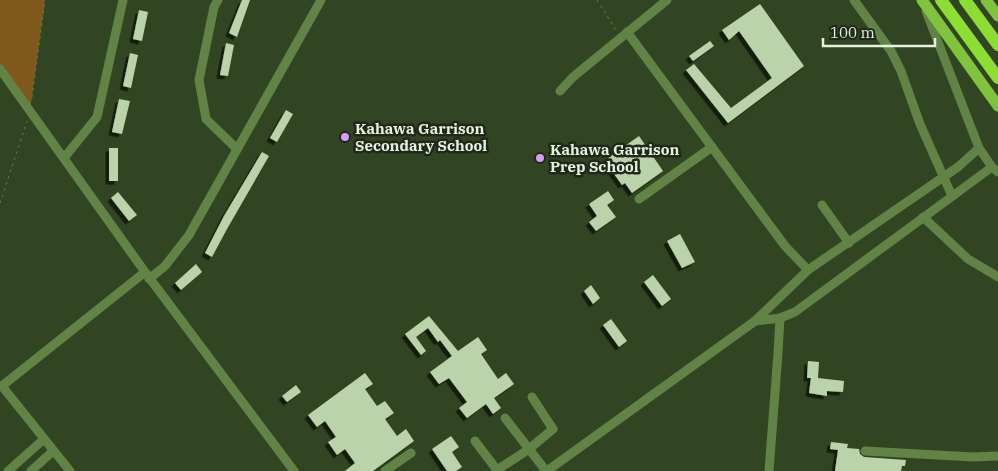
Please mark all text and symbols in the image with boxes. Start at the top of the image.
scale bar [823,15,936,47]
text: 100 m [830,23,875,42]
place label: Kahawa Garrison Secondary School [355,119,487,155]
marker: Kahawa Garrison Secondary School [339,131,351,143]
place label: Kahawa Garrison Prep School [550,140,679,176]
marker: Kahawa Garrison Prep School [534,152,546,164]

